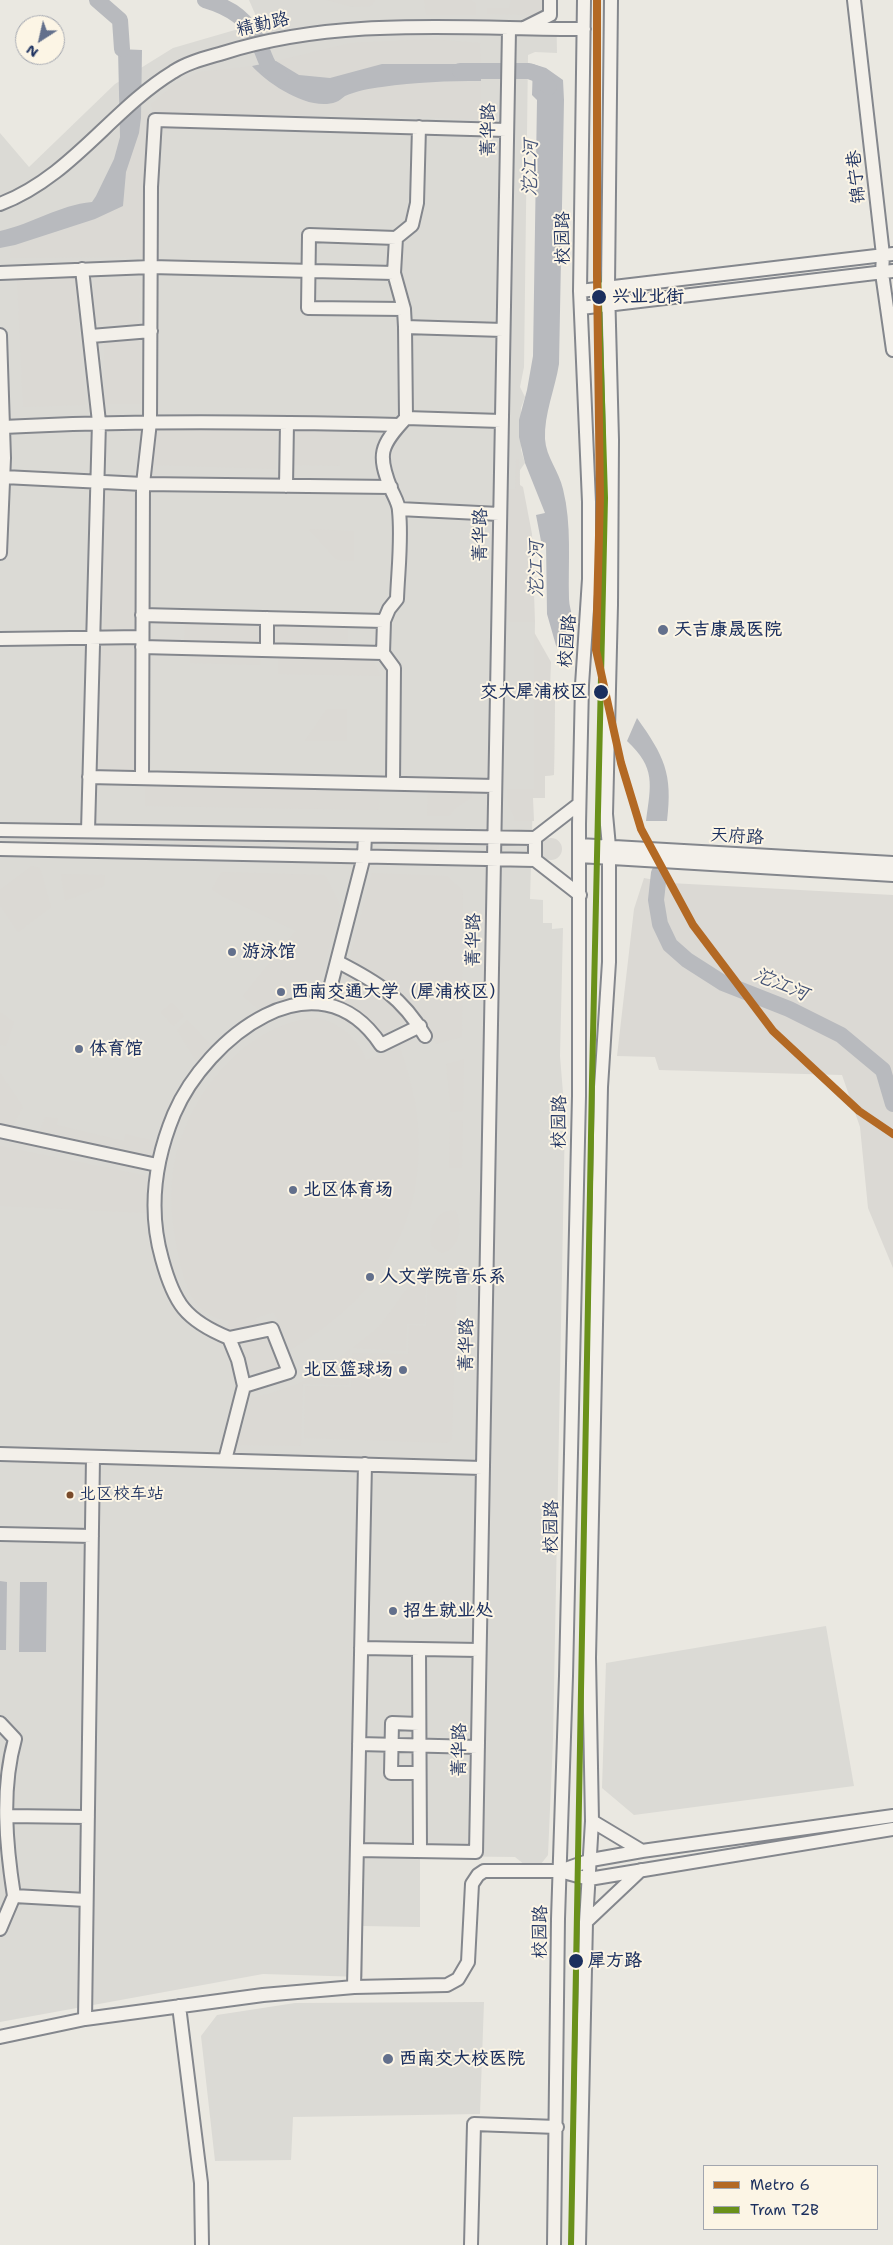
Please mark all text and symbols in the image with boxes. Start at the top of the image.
street label: 精勤路 [234,8,292,42]
north arrow [15,15,65,65]
text: N [22,41,42,62]
street label: 菁华路 [478,103,500,157]
water label: 沱江河 [519,139,543,197]
street label: 锦宁巷 [843,149,871,205]
street label: 校园路 [552,211,574,265]
place label: 兴业北街 [612,286,684,308]
marker: 兴业北街 [590,288,608,306]
street label: 菁华路 [470,508,492,562]
water label: 沱江河 [526,541,548,597]
street label: 校园路 [555,613,581,669]
place label: 天吉康晟医院 [674,619,782,641]
marker: 天吉康晟医院 [656,623,670,637]
place label: 交大犀浦校区 [480,681,588,703]
marker: 交大犀浦校区 [592,683,610,701]
street label: 天府路 [709,825,765,849]
street label: 菁华路 [463,913,485,967]
place label: 游泳馆 [242,941,296,963]
marker: 游泳馆 [226,946,238,958]
water label: 沱江河 [750,963,812,1007]
place label: 西南交通大学（犀浦校区） [291,981,507,1003]
marker: 西南交通大学（犀浦校区） [275,986,287,998]
place label: 体育馆 [89,1038,143,1060]
marker: 体育馆 [73,1043,85,1055]
street label: 校园路 [549,1095,571,1149]
place label: 北区体育场 [303,1179,393,1201]
marker: 北区体育场 [287,1184,299,1196]
place label: 人文学院音乐系 [380,1266,506,1288]
marker: 人文学院音乐系 [364,1271,376,1283]
street label: 菁华路 [456,1318,478,1372]
place label: 北区篮球场 [303,1359,393,1381]
marker: 北区篮球场 [397,1364,409,1376]
place label: 北区校车站 [79,1485,164,1505]
marker: 北区校车站 [65,1490,75,1500]
street label: 校园路 [541,1500,563,1554]
place label: 招生就业处 [403,1600,493,1622]
marker: 招生就业处 [387,1605,399,1617]
street label: 菁华路 [449,1723,471,1777]
street label: 校园路 [530,1905,552,1959]
place label: 犀方路 [588,1950,642,1972]
marker: 犀方路 [567,1952,585,1970]
place label: 西南交大校医院 [399,2048,525,2070]
marker: 西南交大校医院 [381,2052,395,2066]
legend [703,2165,878,2230]
text: Metro 6 [750,2175,810,2195]
text: Tram T2B [750,2200,819,2220]

